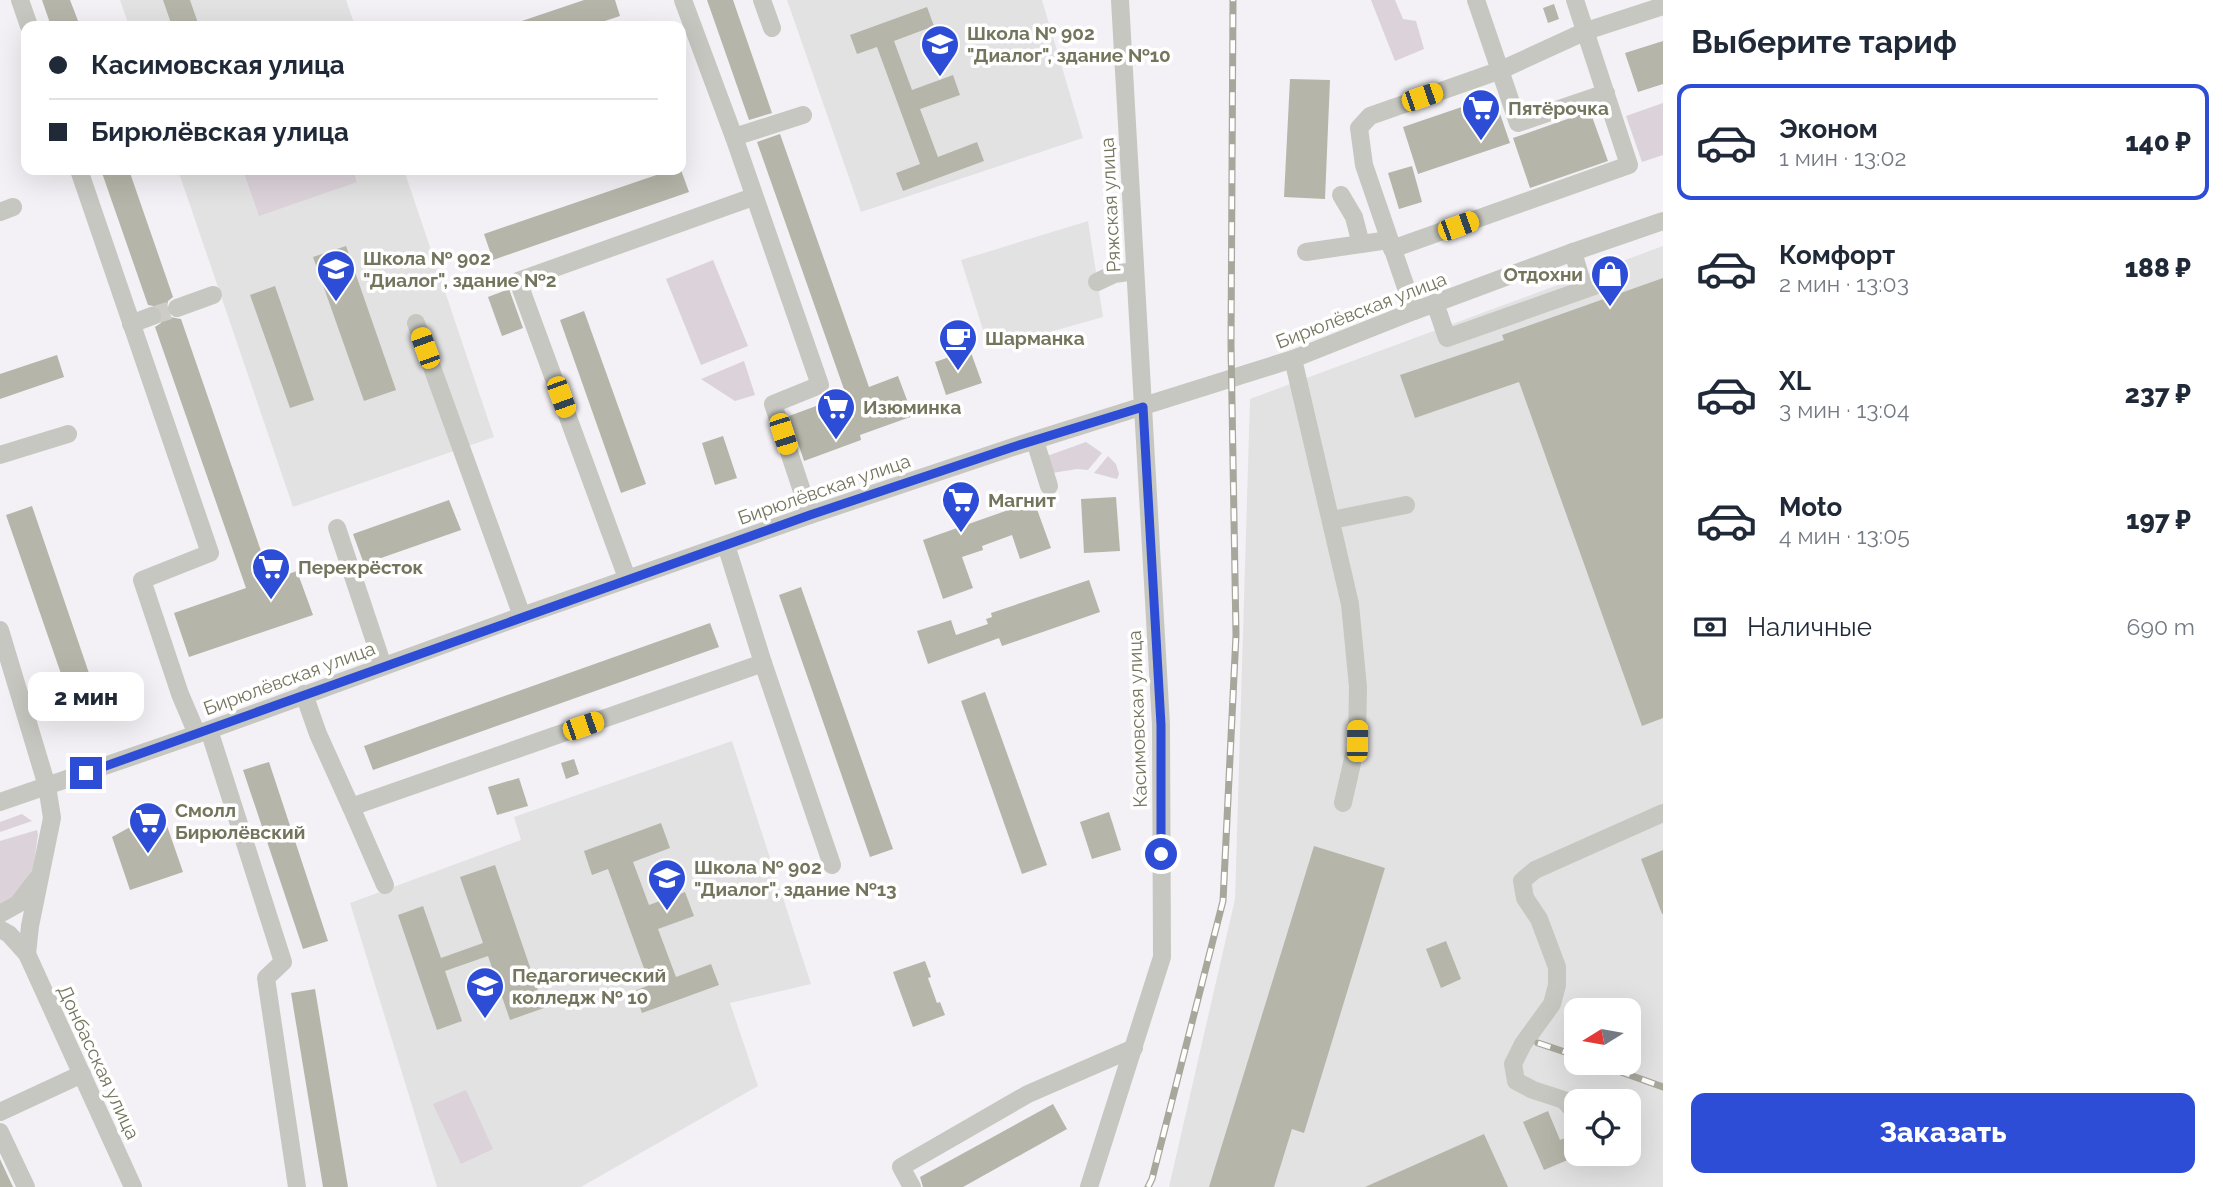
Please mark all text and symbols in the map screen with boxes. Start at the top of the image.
place label: Школа № 902 "Диалог", здание №10 [967,22,1171,66]
school or university icon: Школа № 902 "Диалог", здание №10 [919,23,961,78]
text: Выберите тариф [1691,23,1957,60]
text: Касимовская улица [91,50,345,80]
car [1399,80,1446,114]
supermarket icon: Пятёрочка [1460,87,1502,142]
place label: Пятёрочка [1508,97,1609,119]
icon: car [1695,111,1758,174]
text: Эконом [1779,114,1878,144]
text: Бирюлёвская улица [91,117,349,147]
text: 140 ₽ [2125,127,2191,157]
street label: Ряжская улица [1095,137,1125,273]
text: 1 мин · 13:02 [1779,144,1907,171]
car [1435,209,1482,243]
icon: car [1695,237,1758,300]
text: Комфорт [1779,240,1895,270]
place label: Школа № 902 "Диалог", здание №2 [363,247,556,291]
school or university icon: Школа № 902 "Диалог", здание №2 [315,248,357,303]
shop icon: Отдохни [1589,253,1631,308]
text: 188 ₽ [2125,253,2191,283]
place label: Отдохни [1503,263,1583,285]
street label: Бирюлёвская улица [1273,267,1449,353]
text: 2 мин · 13:03 [1779,270,1909,297]
cafe icon: Шарманка [937,317,979,372]
car [408,325,443,371]
place label: Шарманка [985,327,1085,349]
icon: car [1695,363,1758,426]
text: XL [1779,366,1811,396]
car [544,374,579,420]
text: 237 ₽ [2125,379,2191,409]
supermarket icon: Изюминка [815,386,857,441]
place label: Изюминка [863,396,961,418]
text: 3 мин · 13:04 [1779,396,1910,423]
car [767,411,800,457]
street label: Бирюлёвская улица [735,449,913,529]
supermarket icon: Магнит [940,479,982,534]
place label: Магнит [988,489,1056,511]
icon: car [1695,489,1758,552]
text: Moto [1779,492,1842,522]
text: 197 ₽ [2126,505,2191,535]
text: 4 мин · 13:05 [1779,522,1910,549]
supermarket icon: Перекрёсток [250,546,292,601]
place label: Перекрёсток [298,556,424,578]
icon: cash [1691,608,1729,646]
text: Наличные [1747,612,1872,642]
text: 690 m [2127,613,2195,640]
street label: Касимовская улица [1123,630,1151,808]
street label: Бирюлёвская улица [200,637,378,719]
callout: 2 мин [28,672,144,720]
text: 2 мин [54,683,118,710]
car [560,709,607,743]
car [1347,720,1368,762]
route end [70,757,102,789]
place label: Смолл Бирюлёвский [175,799,305,843]
supermarket icon: Смолл Бирюлёвский [127,800,169,855]
route start [1145,838,1177,870]
place label: Школа № 902 "Диалог", здание №13 [694,856,897,900]
school or university icon: Школа № 902 "Диалог", здание №13 [646,857,688,912]
place label: Педагогический колледж № 10 [512,964,666,1008]
school or university icon: Педагогический колледж № 10 [464,965,506,1020]
street label: Донбасская улица [54,981,144,1143]
north arrow [1564,998,1642,1074]
map controls [1564,998,1641,1166]
button: locate [1564,1089,1641,1166]
button: Заказать [1691,1093,2195,1173]

